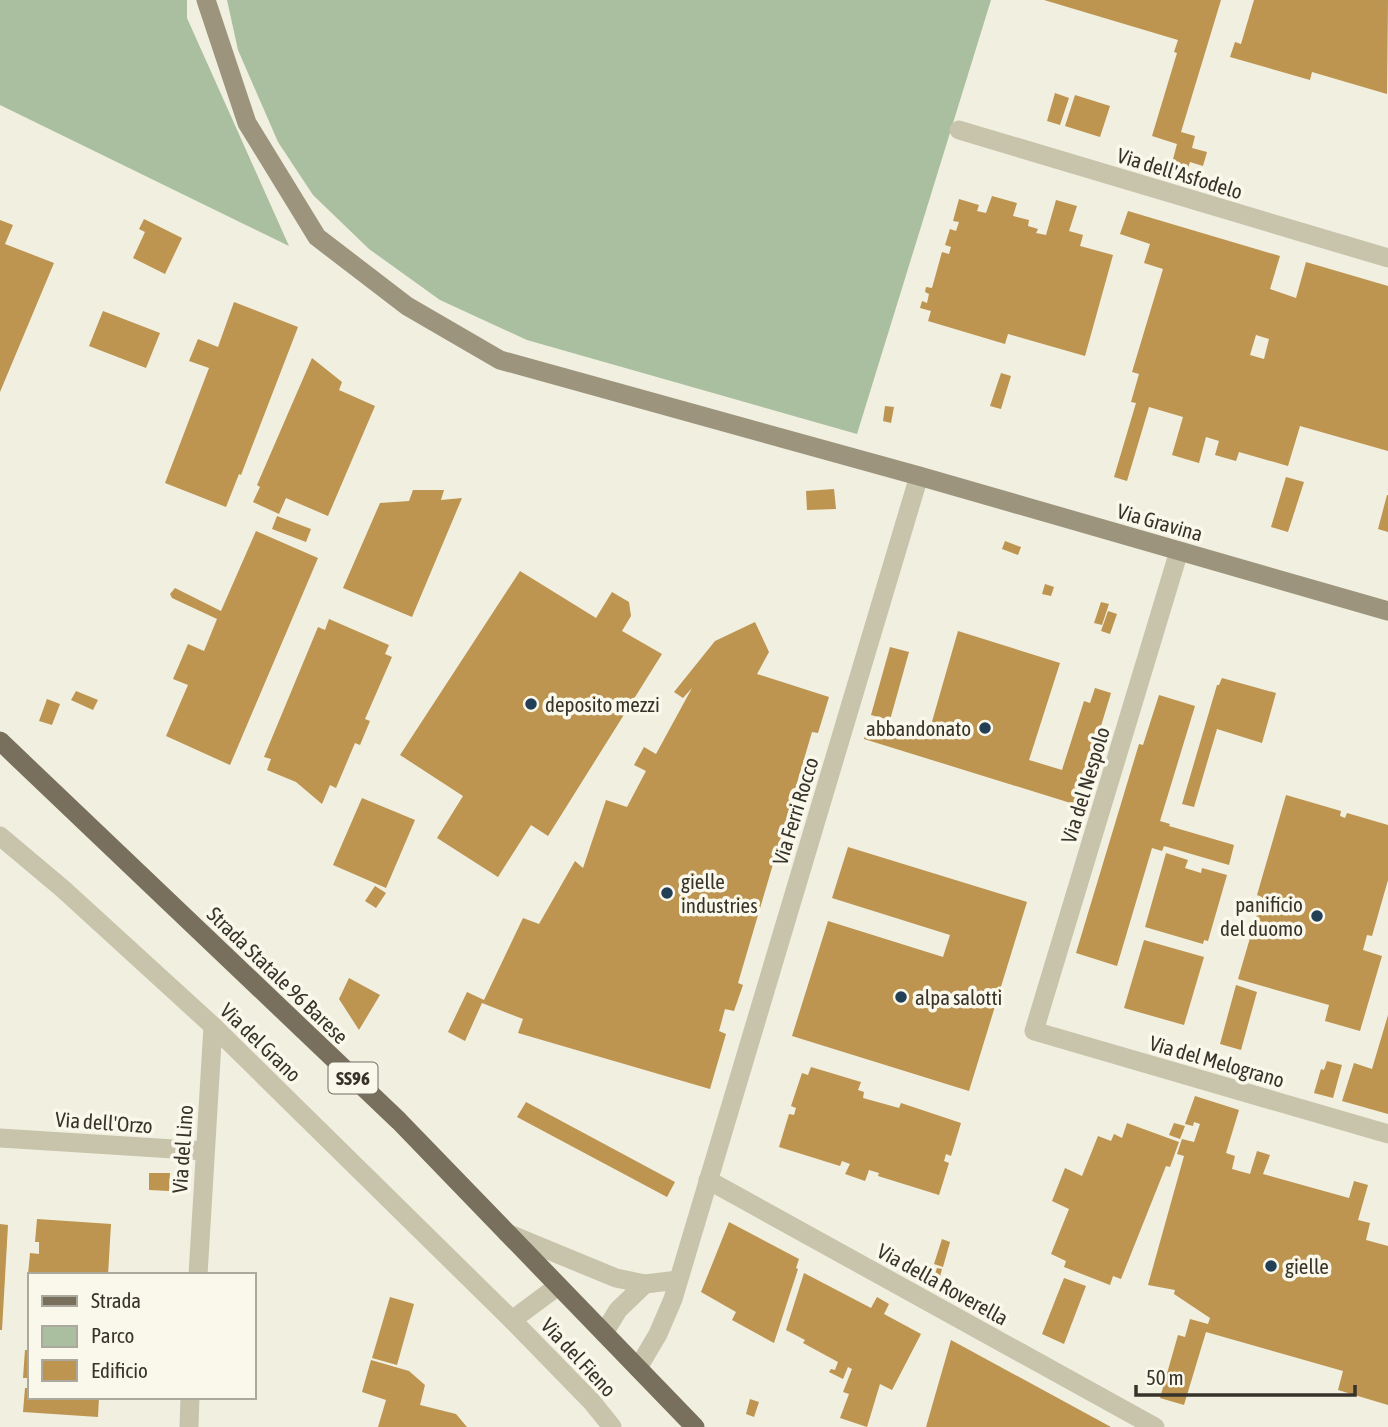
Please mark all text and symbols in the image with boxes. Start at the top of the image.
street label: Via dell'Asfodelo [1114,143,1246,203]
street label: Via Gravina [1114,498,1206,546]
place label: deposito mezzi [545,692,660,716]
marker: deposito mezzi [523,696,539,712]
place label: abbandonato [866,716,971,740]
marker: abbandonato [977,720,993,736]
street label: Via del Nespolo [1056,724,1114,846]
street label: Via Ferri Rocco [767,754,823,868]
place label: gielle industries [681,869,758,917]
marker: gielle industries [659,885,675,901]
place label: panificio del duomo [1220,892,1303,940]
street label: Strada Statale 96 Barese [203,902,353,1048]
marker: panificio del duomo [1309,908,1325,924]
place label: alpa salotti [915,985,1002,1009]
marker: alpa salotti [893,989,909,1005]
street label: Via del Grano [216,998,306,1086]
street label: Via del Melograno [1147,1030,1287,1092]
road number: SS96 [328,1062,378,1094]
street label: Via del Lino [167,1104,197,1194]
street label: Via dell'Orzo [55,1107,153,1137]
street label: Via della Roverella [873,1238,1013,1330]
place label: gielle [1285,1254,1329,1278]
marker: gielle [1263,1258,1279,1274]
legend [28,1273,256,1399]
text: Strada [91,1288,141,1312]
street label: Via del Fieno [537,1313,621,1401]
text: Parco [91,1323,134,1347]
scale bar [1136,1354,1355,1398]
text: Edificio [91,1358,148,1382]
text: 50 m [1146,1365,1184,1389]

